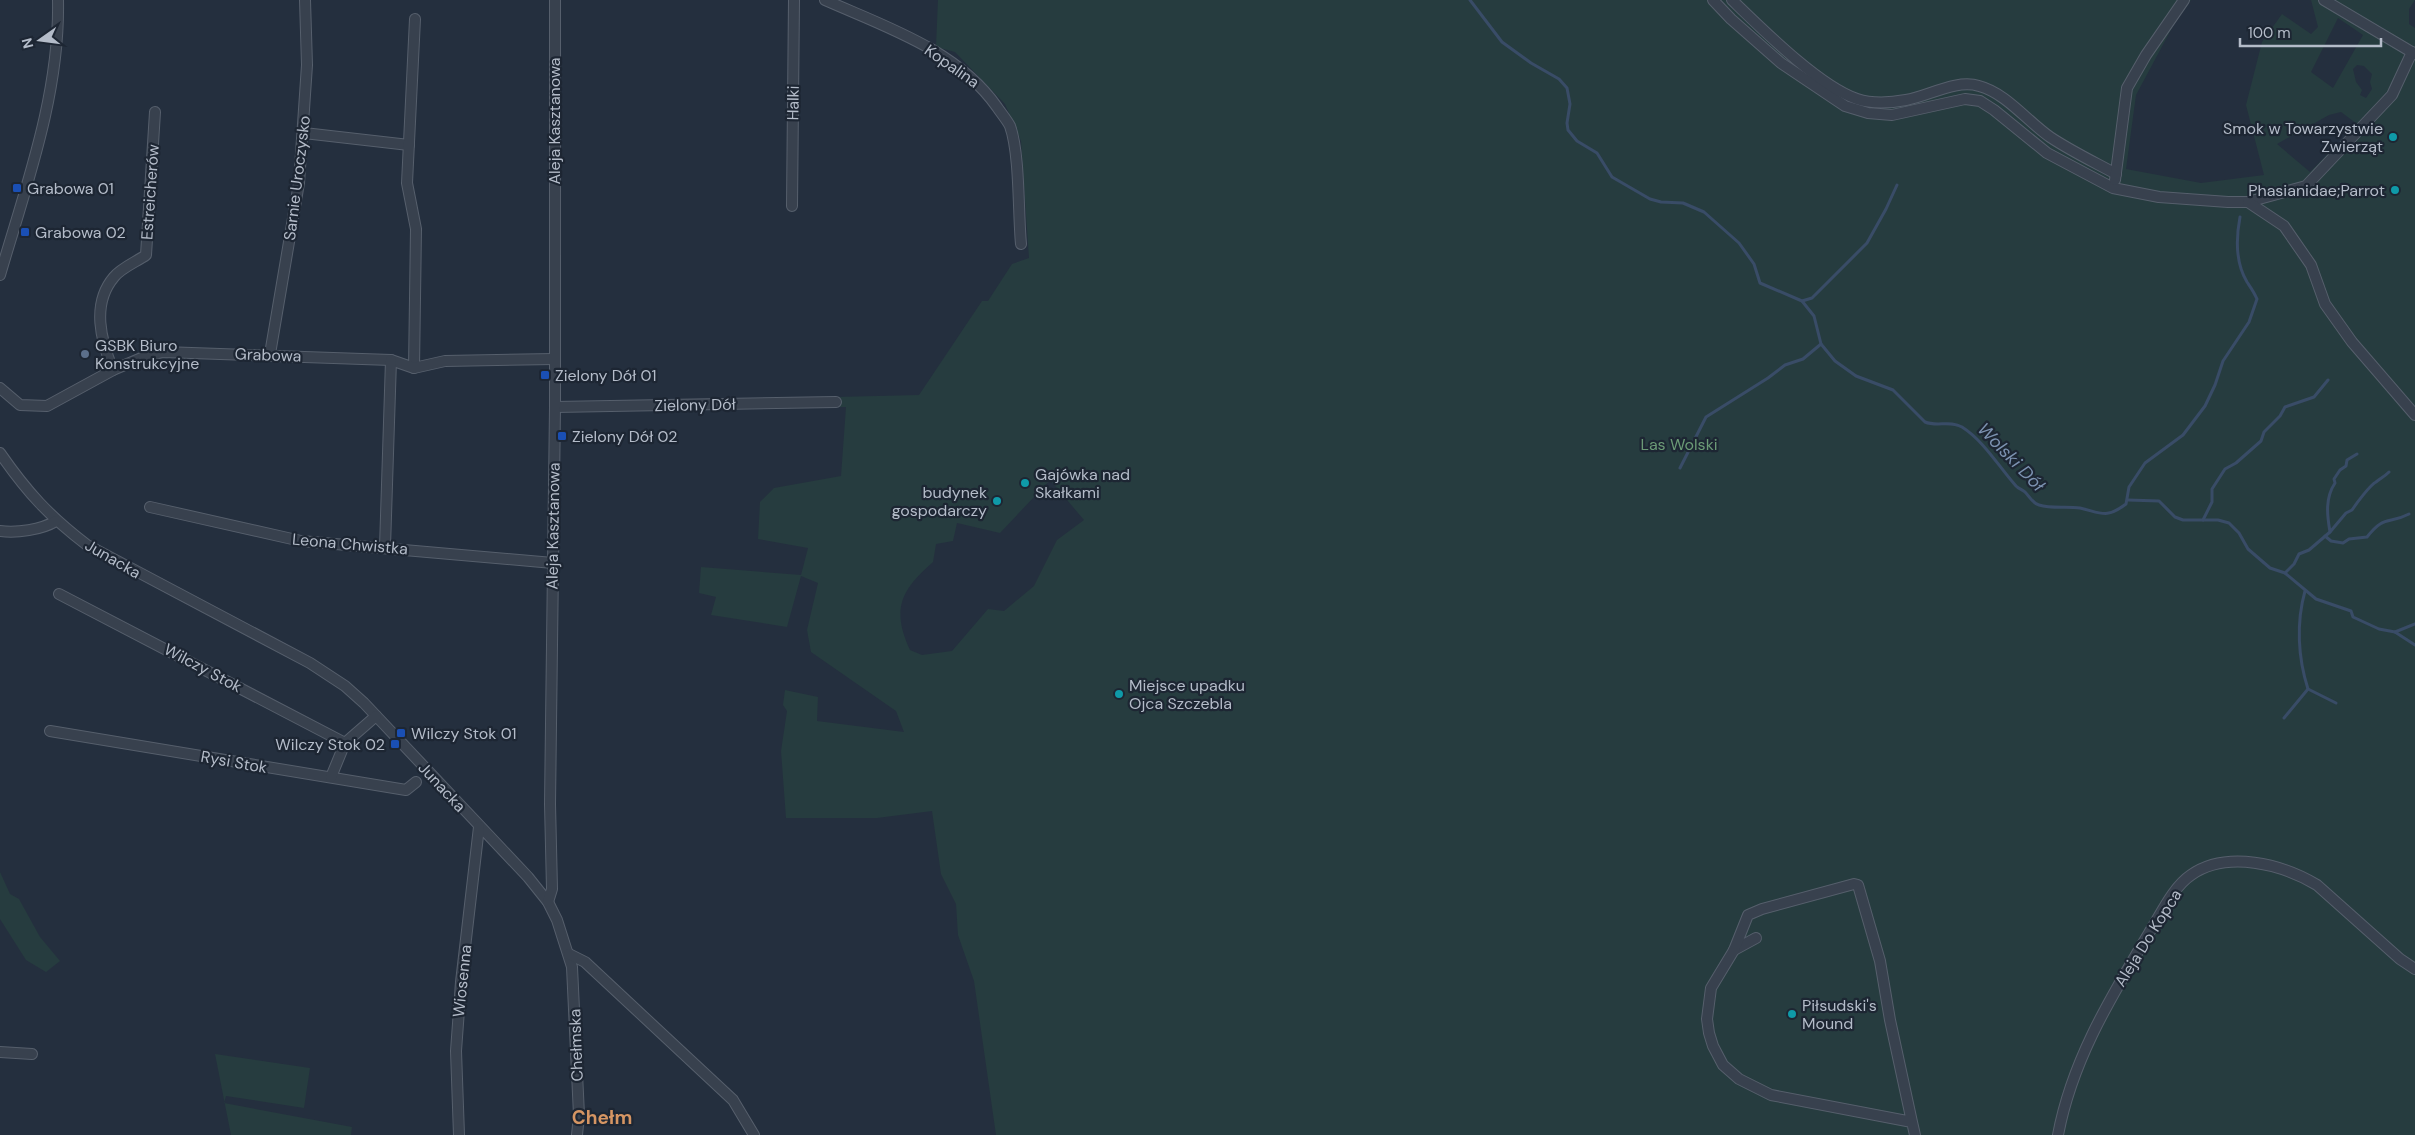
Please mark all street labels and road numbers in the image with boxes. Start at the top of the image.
street label: Kopalina [920,40,984,92]
street label: Aleja Kasztanowa [544,57,565,185]
street label: Halki [782,85,804,121]
street label: Sarnie Uroczysko [279,114,315,242]
street label: Estreicherów [136,143,164,241]
street label: Grabowa [234,343,302,367]
street label: Zielony Dół [654,394,736,416]
street label: Aleja Kasztanowa [541,462,565,590]
street label: Leona Chwistka [291,528,409,560]
street label: Junacka [81,535,145,583]
street label: Wilczy Stok [160,639,246,697]
street label: Rysi Stok [199,746,269,778]
street label: Junacka [414,758,470,816]
street label: Aleja Do Kopca [2110,885,2186,991]
street label: Wiosenna [448,944,476,1018]
street label: Chełmska [564,1008,588,1082]

